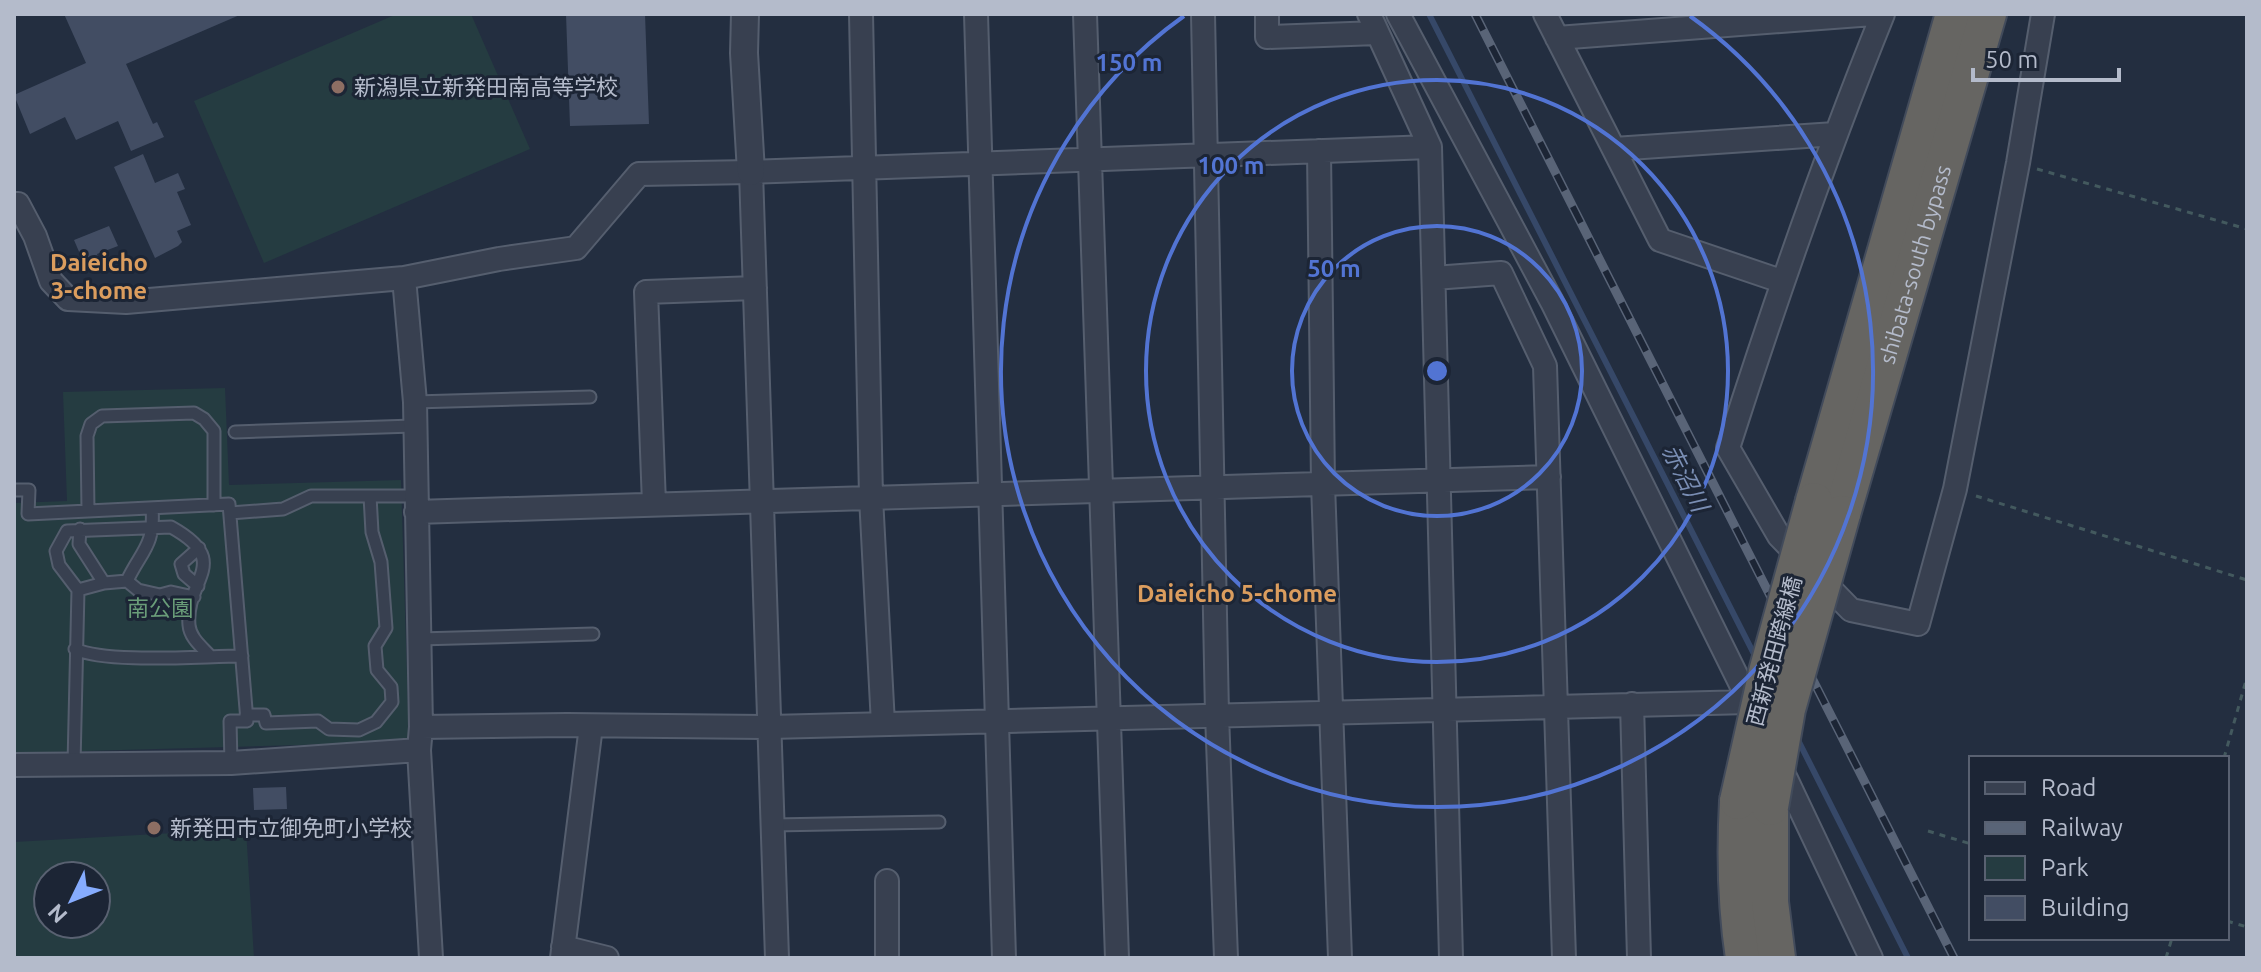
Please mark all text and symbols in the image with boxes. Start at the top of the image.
scale bar [1973,32,2119,82]
text: 50 m [1985,46,2038,73]
text: 150 m [1096,49,1162,76]
place label: 新潟県立新発田南高等学校 [354,74,618,99]
marker: 新潟県立新発田南高等学校 [329,78,347,96]
text: 100 m [1198,152,1264,179]
street label: shibata-south bypass [1874,162,1955,367]
district label: Daieicho 3-chome [50,249,148,304]
text: 50 m [1307,255,1361,282]
centre of rings [1423,357,1451,385]
water label: 赤沼川 [1657,440,1715,519]
street label: 西新発田跨線橋 [1742,573,1806,728]
district label: Daieicho 5-chome [1137,580,1337,607]
park label: 南公園 [127,595,193,620]
legend [1969,756,2229,940]
text: Road [2041,774,2096,801]
text: Railway [2041,814,2123,841]
place label: 新発田市立御免町小学校 [170,815,412,840]
marker: 新発田市立御免町小学校 [145,819,163,837]
text: Park [2041,854,2089,881]
north arrow [32,860,112,940]
text: Building [2041,894,2129,921]
text: N [42,899,72,929]

